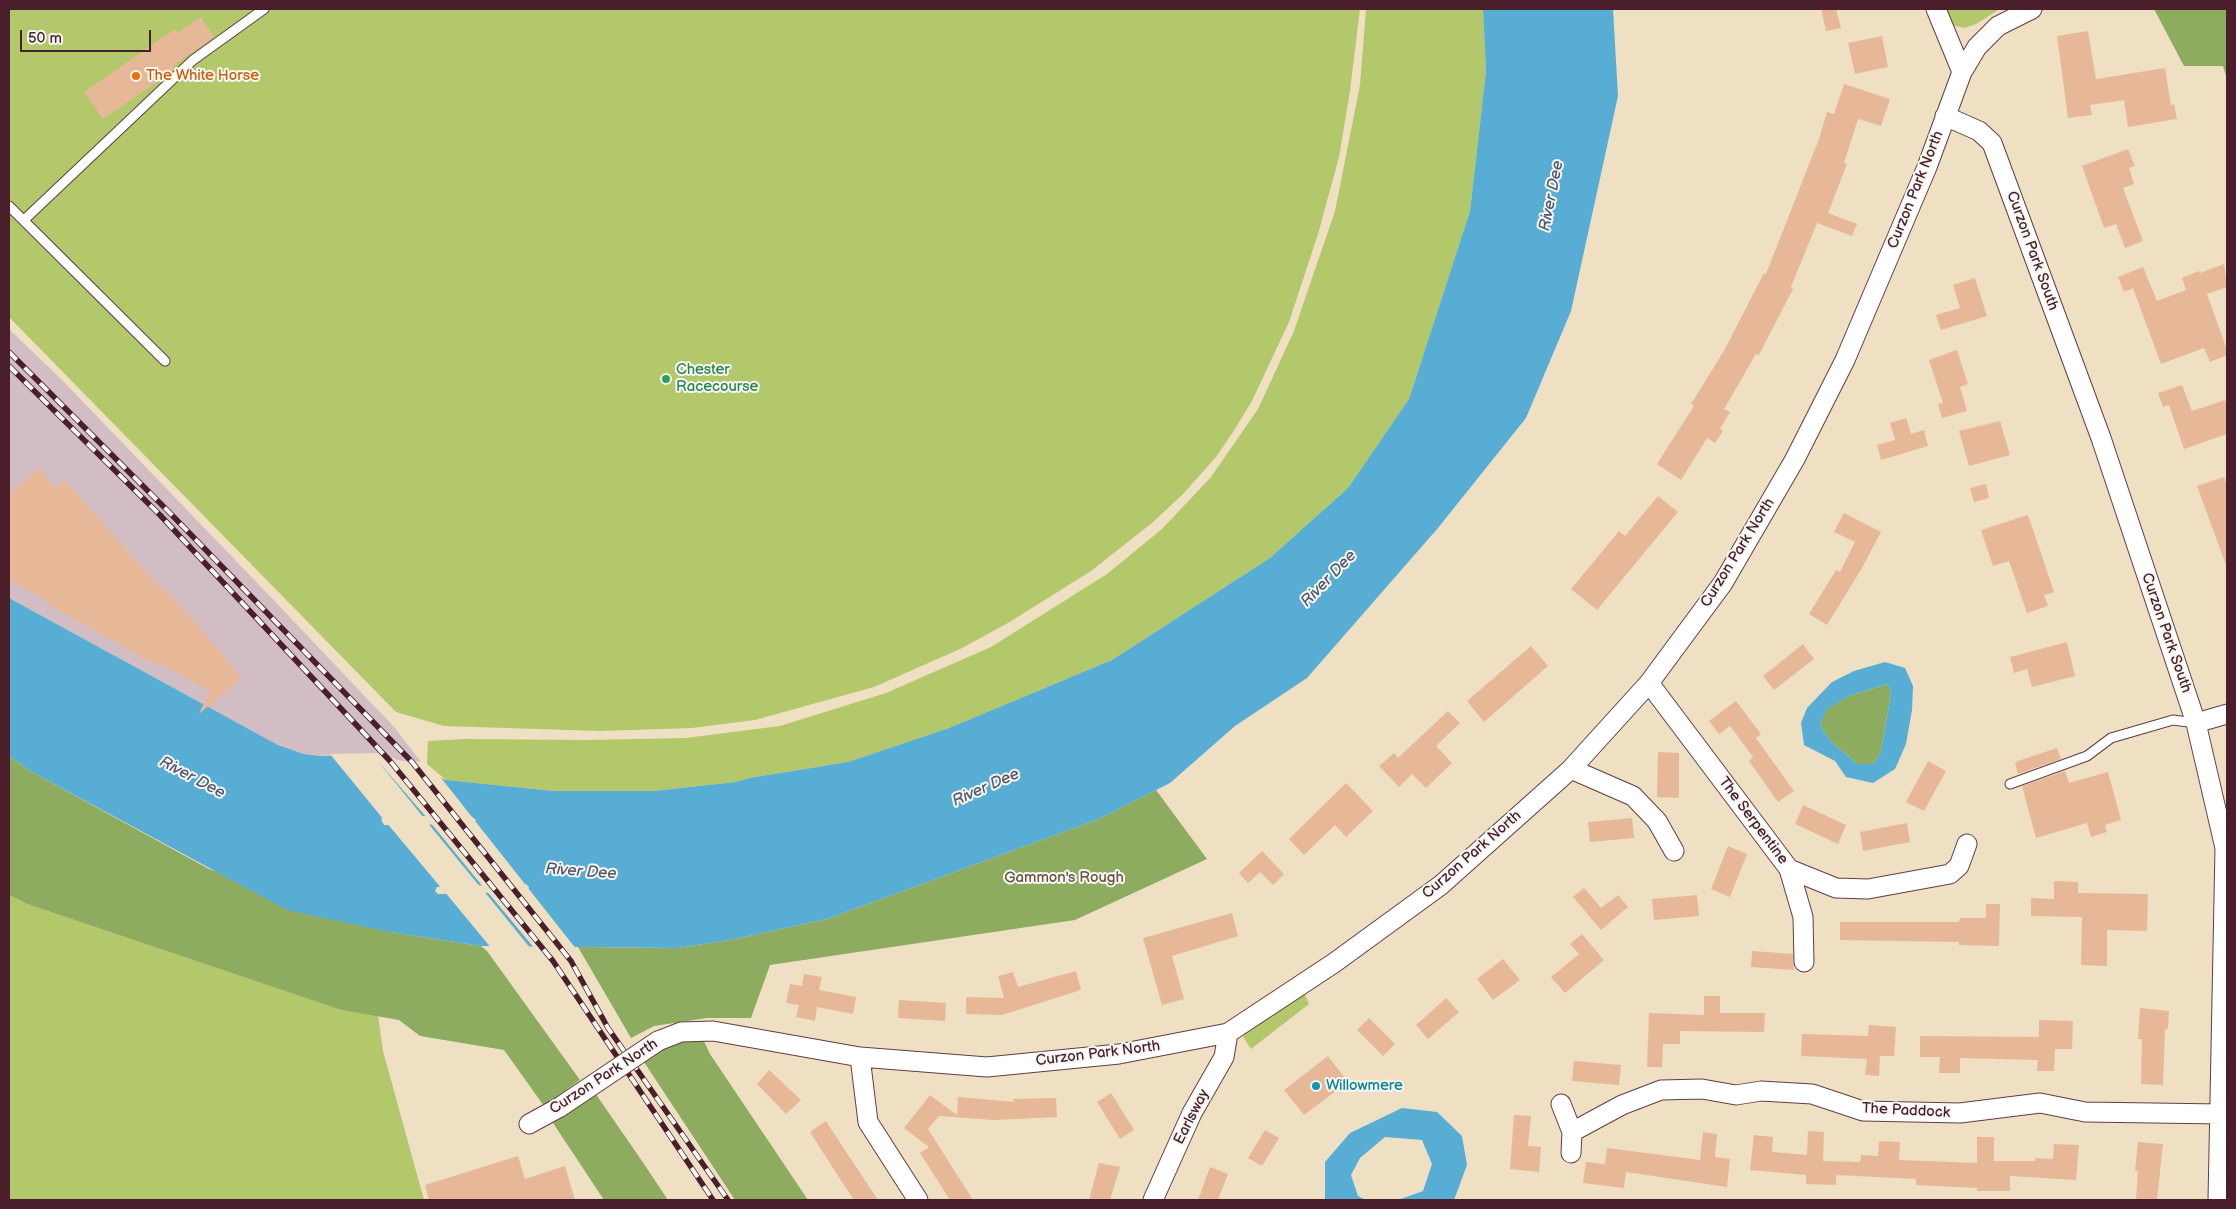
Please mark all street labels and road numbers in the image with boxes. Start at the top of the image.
street label: Curzon Park North [1884,129,1948,251]
street label: Curzon Park South [2002,189,2062,313]
street label: Curzon Park North [1697,495,1779,611]
street label: Curzon Park South [2137,571,2195,695]
street label: The Serpentine [1714,774,1792,868]
street label: Curzon Park North [1419,807,1525,903]
street label: Curzon Park North [547,1035,661,1119]
street label: Curzon Park North [1035,1037,1161,1071]
street label: Earlsway [1170,1086,1214,1148]
street label: The Paddock [1861,1100,1951,1122]

